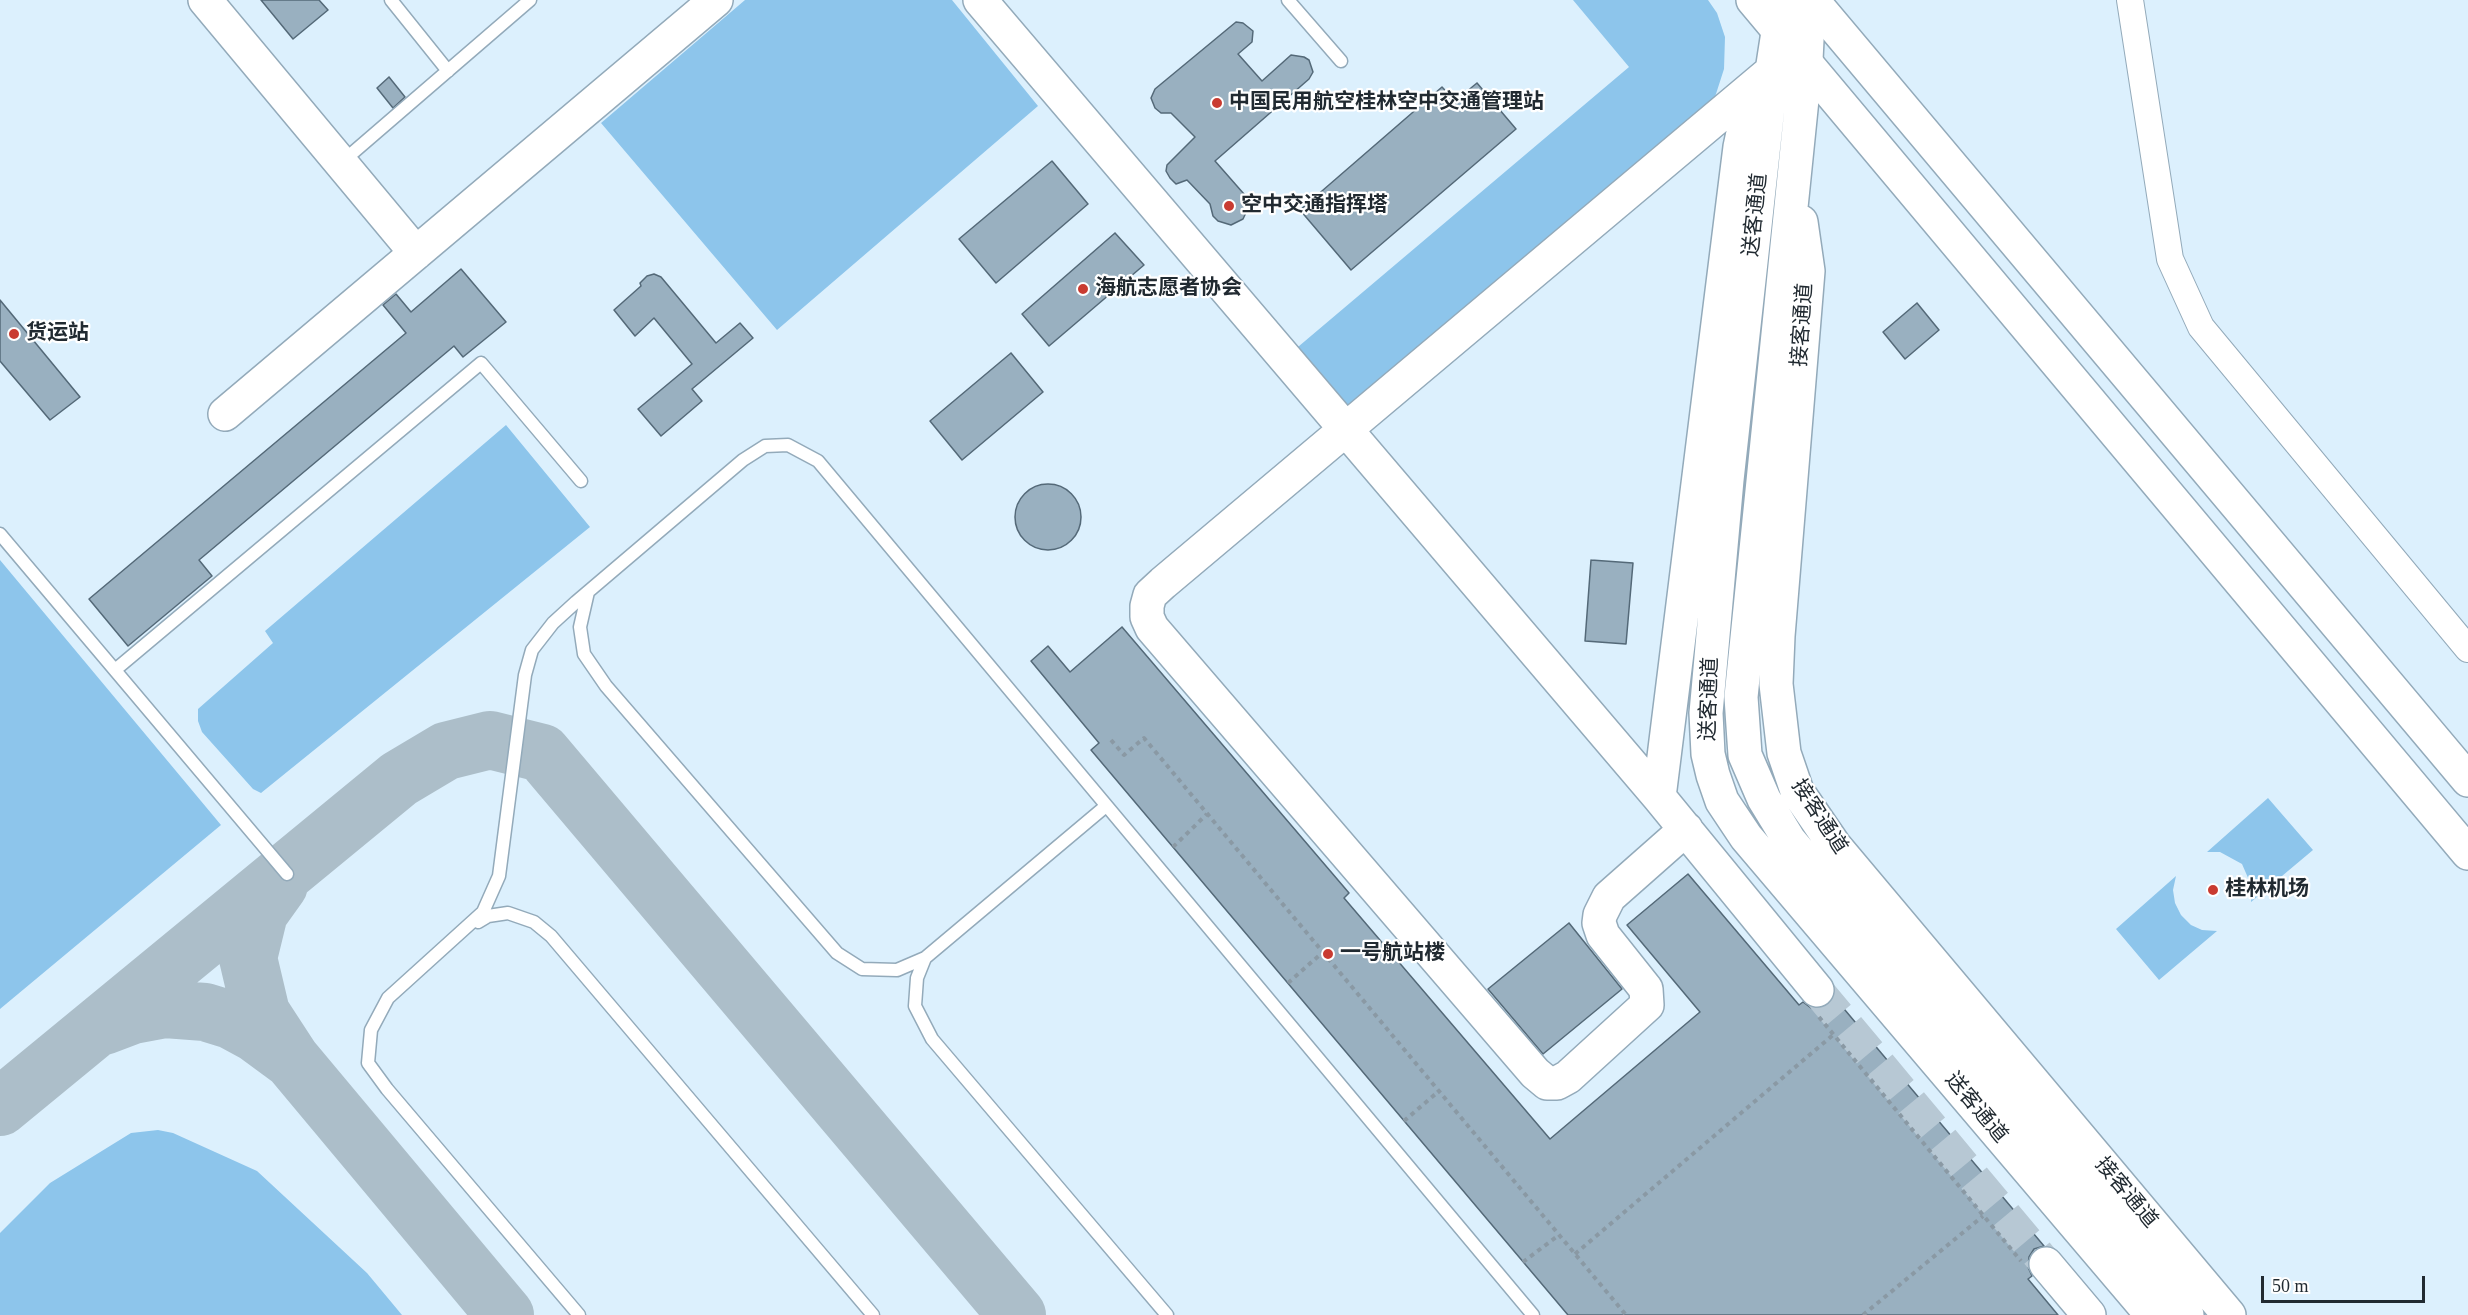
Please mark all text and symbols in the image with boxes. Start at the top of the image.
place label: 中国民用航空桂林空中交通管理站 [1229,90,1544,116]
marker: 中国民用航空桂林空中交通管理站 [1210,96,1224,110]
street label: 送客通道 [1739,172,1773,258]
place label: 空中交通指挥塔 [1241,193,1388,219]
marker: 空中交通指挥塔 [1222,199,1236,213]
place label: 海航志愿者协会 [1095,276,1242,302]
marker: 海航志愿者协会 [1076,282,1090,296]
street label: 接客通道 [1788,282,1818,368]
place label: 货运站 [26,321,89,347]
marker: 货运站 [7,327,21,341]
street label: 送客通道 [1696,657,1724,741]
street label: 接客通道 [1786,775,1852,859]
place label: 桂林机场 [2225,877,2309,903]
marker: 桂林机场 [2206,883,2220,897]
place label: 一号航站楼 [1340,941,1445,967]
marker: 一号航站楼 [1321,947,1335,961]
street label: 送客通道 [1939,1068,2013,1148]
street label: 接客通道 [2089,1153,2163,1233]
scale bar [2264,1264,2428,1302]
text: 50 m [2272,1276,2309,1296]

